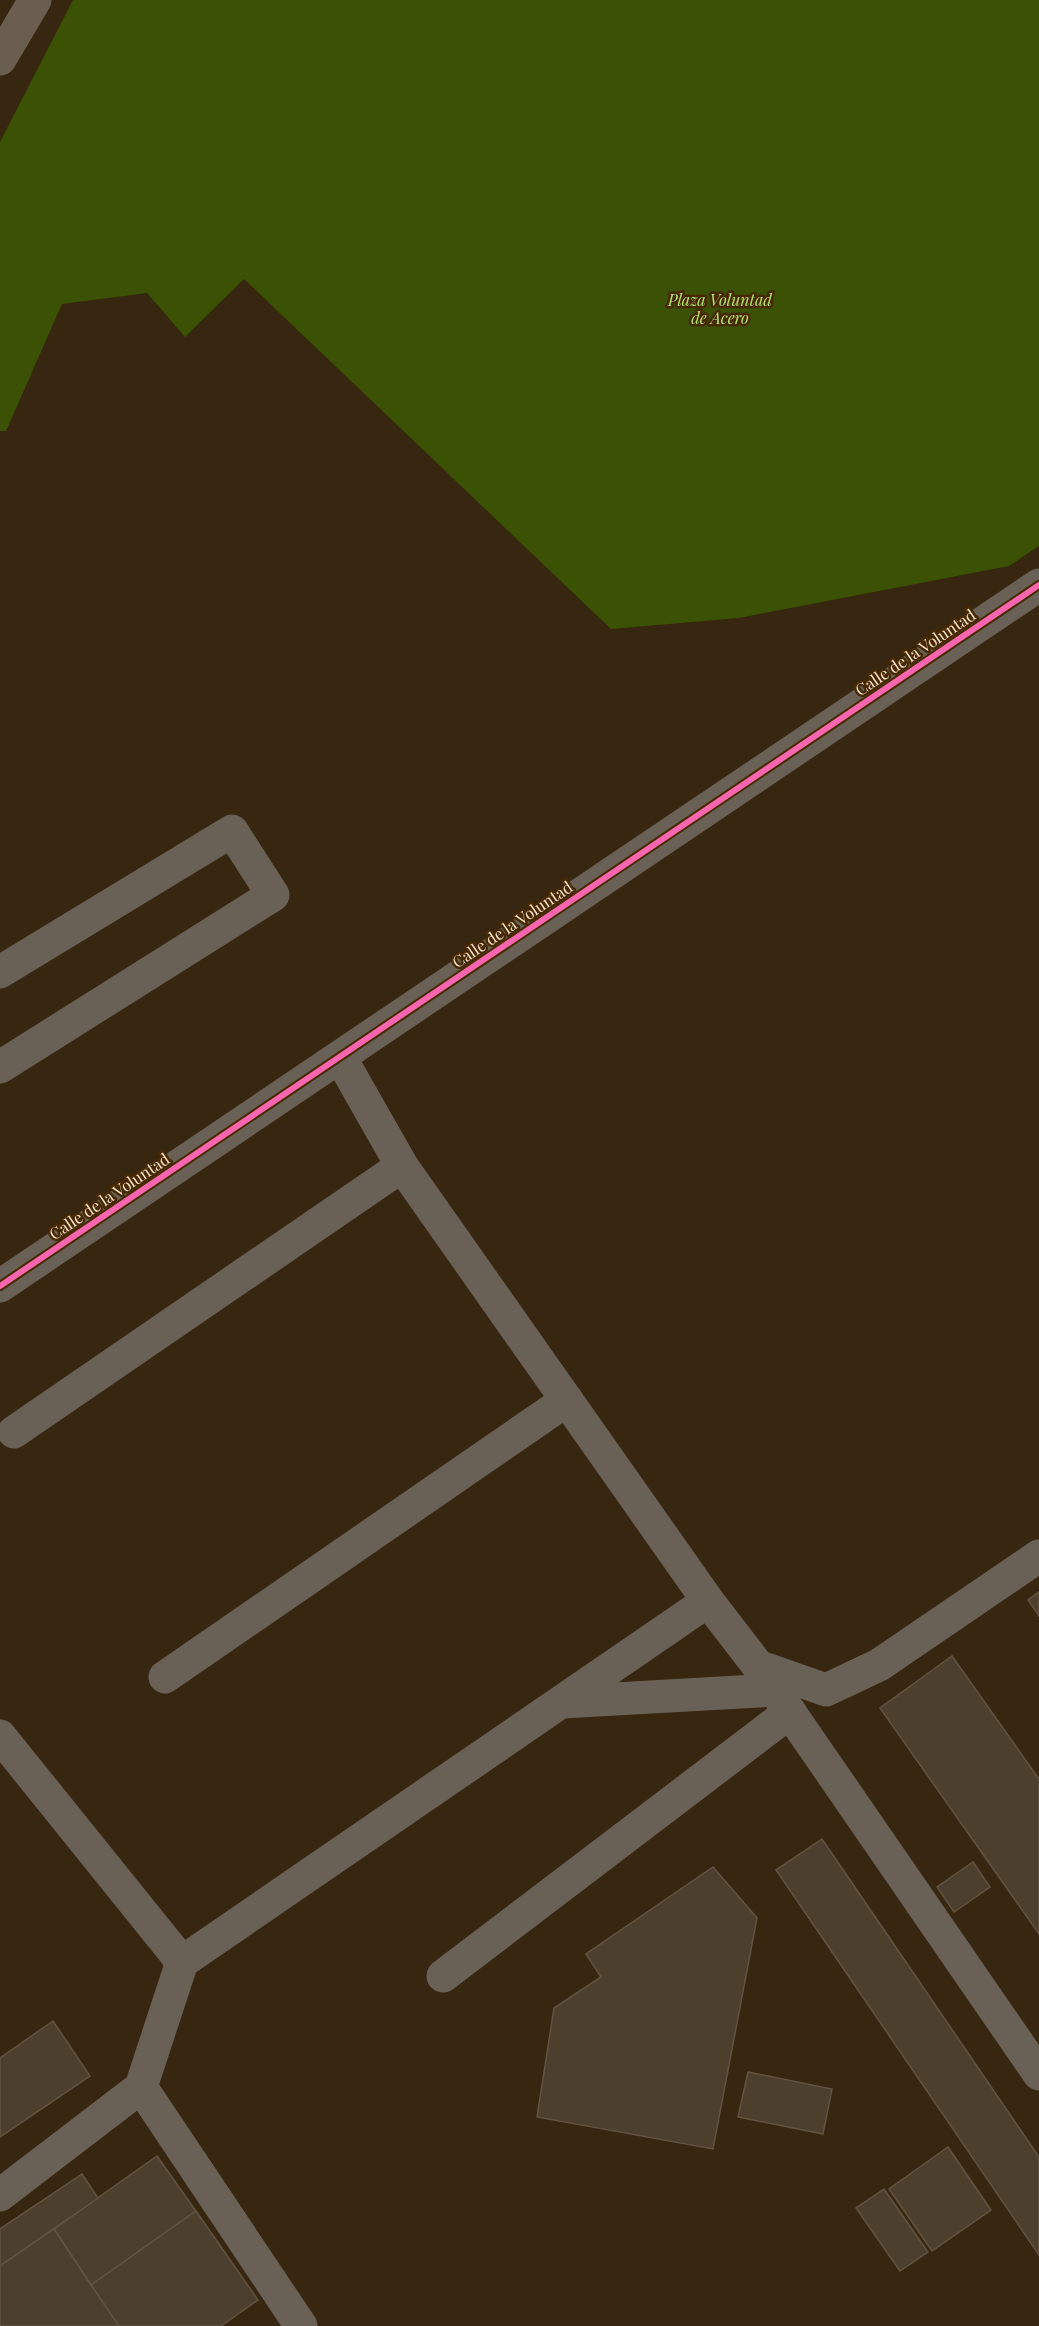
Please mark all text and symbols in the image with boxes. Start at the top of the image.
park label: Plaza Voluntad de Acero [667,289,773,328]
street label: Calle de la Voluntad [851,604,979,700]
street label: Calle de la Voluntad [448,876,576,972]
street label: Calle de la Voluntad [45,1148,173,1244]

